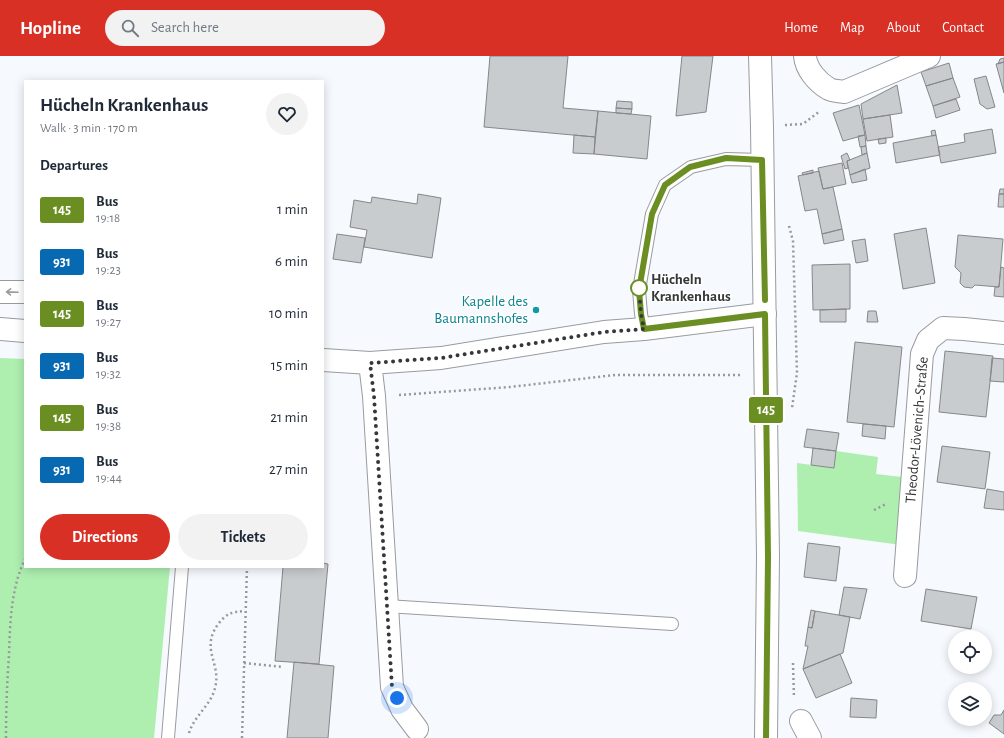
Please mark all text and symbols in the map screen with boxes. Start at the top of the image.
search box [105,10,385,46]
icon: search [119,17,141,39]
text: Hopline [20,19,81,38]
text: Search here [151,20,219,35]
text: Home [784,21,818,35]
text: Map [840,21,864,35]
text: About [886,21,920,35]
text: Contact [942,21,984,35]
button: heart [266,93,308,135]
text: Hücheln Krankenhaus [40,96,208,115]
text: Walk · 3 min · 170 m [40,122,138,135]
text: Departures [40,158,108,173]
text: Bus [96,194,118,209]
text: 1 min [277,202,308,217]
text: 145 [53,203,71,217]
text: 19:18 [96,212,120,225]
text: Bus [96,246,118,261]
text: 6 min [275,254,308,269]
text: 931 [53,255,71,269]
text: 19:23 [96,264,121,277]
place label: Hücheln Krankenhaus [651,272,731,304]
marker: Hücheln Krankenhaus [630,279,648,297]
one-way arrow [6,288,19,296]
place label: Kapelle des Baumannshofes [434,294,528,326]
text: Bus [96,298,118,313]
marker: Kapelle des Baumannshofes [531,305,541,315]
text: 10 min [269,306,308,321]
text: 145 [53,307,71,321]
text: 19:27 [96,316,121,329]
text: Bus [96,350,118,365]
street label: Theodor-Lövenich-Straße [903,356,931,504]
text: 15 min [271,358,308,373]
text: 931 [53,359,71,373]
text: 19:32 [96,368,121,381]
line badge: 145 [743,397,789,423]
text: Bus [96,402,118,417]
text: 145 [757,403,775,417]
text: 21 min [270,410,308,425]
text: 145 [53,411,71,425]
text: 19:38 [96,420,121,433]
text: Bus [96,454,118,469]
text: 27 min [269,462,308,477]
text: 931 [53,463,71,477]
text: 19:44 [96,472,122,485]
button: Directions [40,514,170,560]
button: Tickets [178,514,308,560]
map controls [948,630,992,726]
button: locate [948,630,992,674]
button: layers [948,682,992,726]
your location [387,688,407,708]

